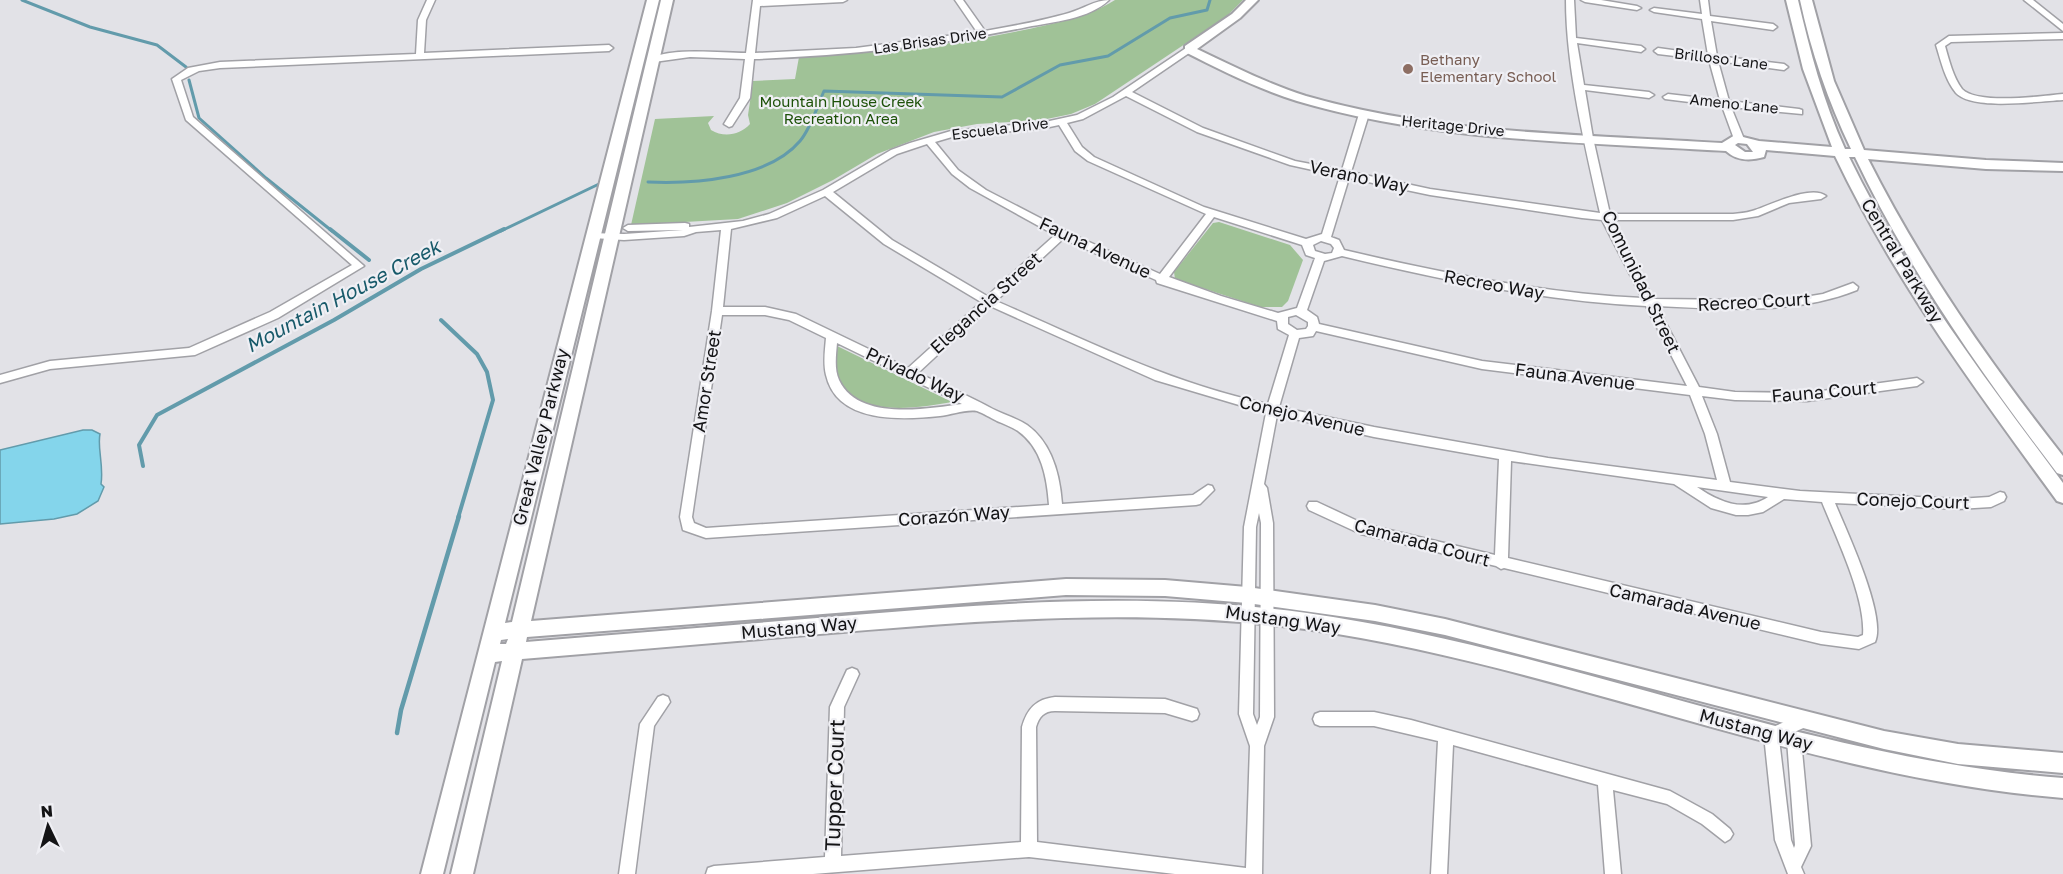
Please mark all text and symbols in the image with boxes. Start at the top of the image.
street label: Las Brisas Drive [872,23,988,57]
street label: Brilloso Lane [1673,43,1769,73]
place label: Bethany Elementary School [1420,50,1556,85]
marker: Bethany Elementary School [1401,62,1415,76]
street label: Ameno Lane [1689,89,1780,117]
park label: Mountain House Creek Recreation Area [759,92,923,127]
street label: Heritage Drive [1401,111,1506,139]
street label: Escuela Drive [951,113,1050,143]
street label: Verano Way [1307,155,1411,197]
street label: Central Parkway [1857,194,1949,327]
street label: Comunidad Street [1598,207,1686,356]
street label: Fauna Avenue [1036,212,1155,283]
water label: Mountain House Creek [241,232,447,357]
street label: Elegancia Street [925,247,1045,358]
street label: Recreo Way [1442,264,1546,304]
street label: Recreo Court [1697,287,1811,315]
street label: Amor Street [687,328,725,434]
street label: Privado Way [863,342,968,406]
street label: Great Valley Parkway [507,346,573,528]
street label: Fauna Avenue [1514,358,1636,394]
street label: Fauna Court [1770,375,1878,407]
street label: Conejo Avenue [1237,390,1367,440]
street label: Conejo Court [1856,487,1970,513]
street label: Corazón Way [897,500,1011,530]
street label: Camarada Court [1352,513,1493,571]
street label: Camarada Avenue [1607,578,1763,634]
street label: Mustang Way [1224,600,1342,638]
street label: Mustang Way [740,611,858,643]
street label: Mustang Way [1697,703,1815,755]
street label: Tupper Court [819,719,849,851]
north arrow [18,796,78,856]
text: N [40,801,54,822]

